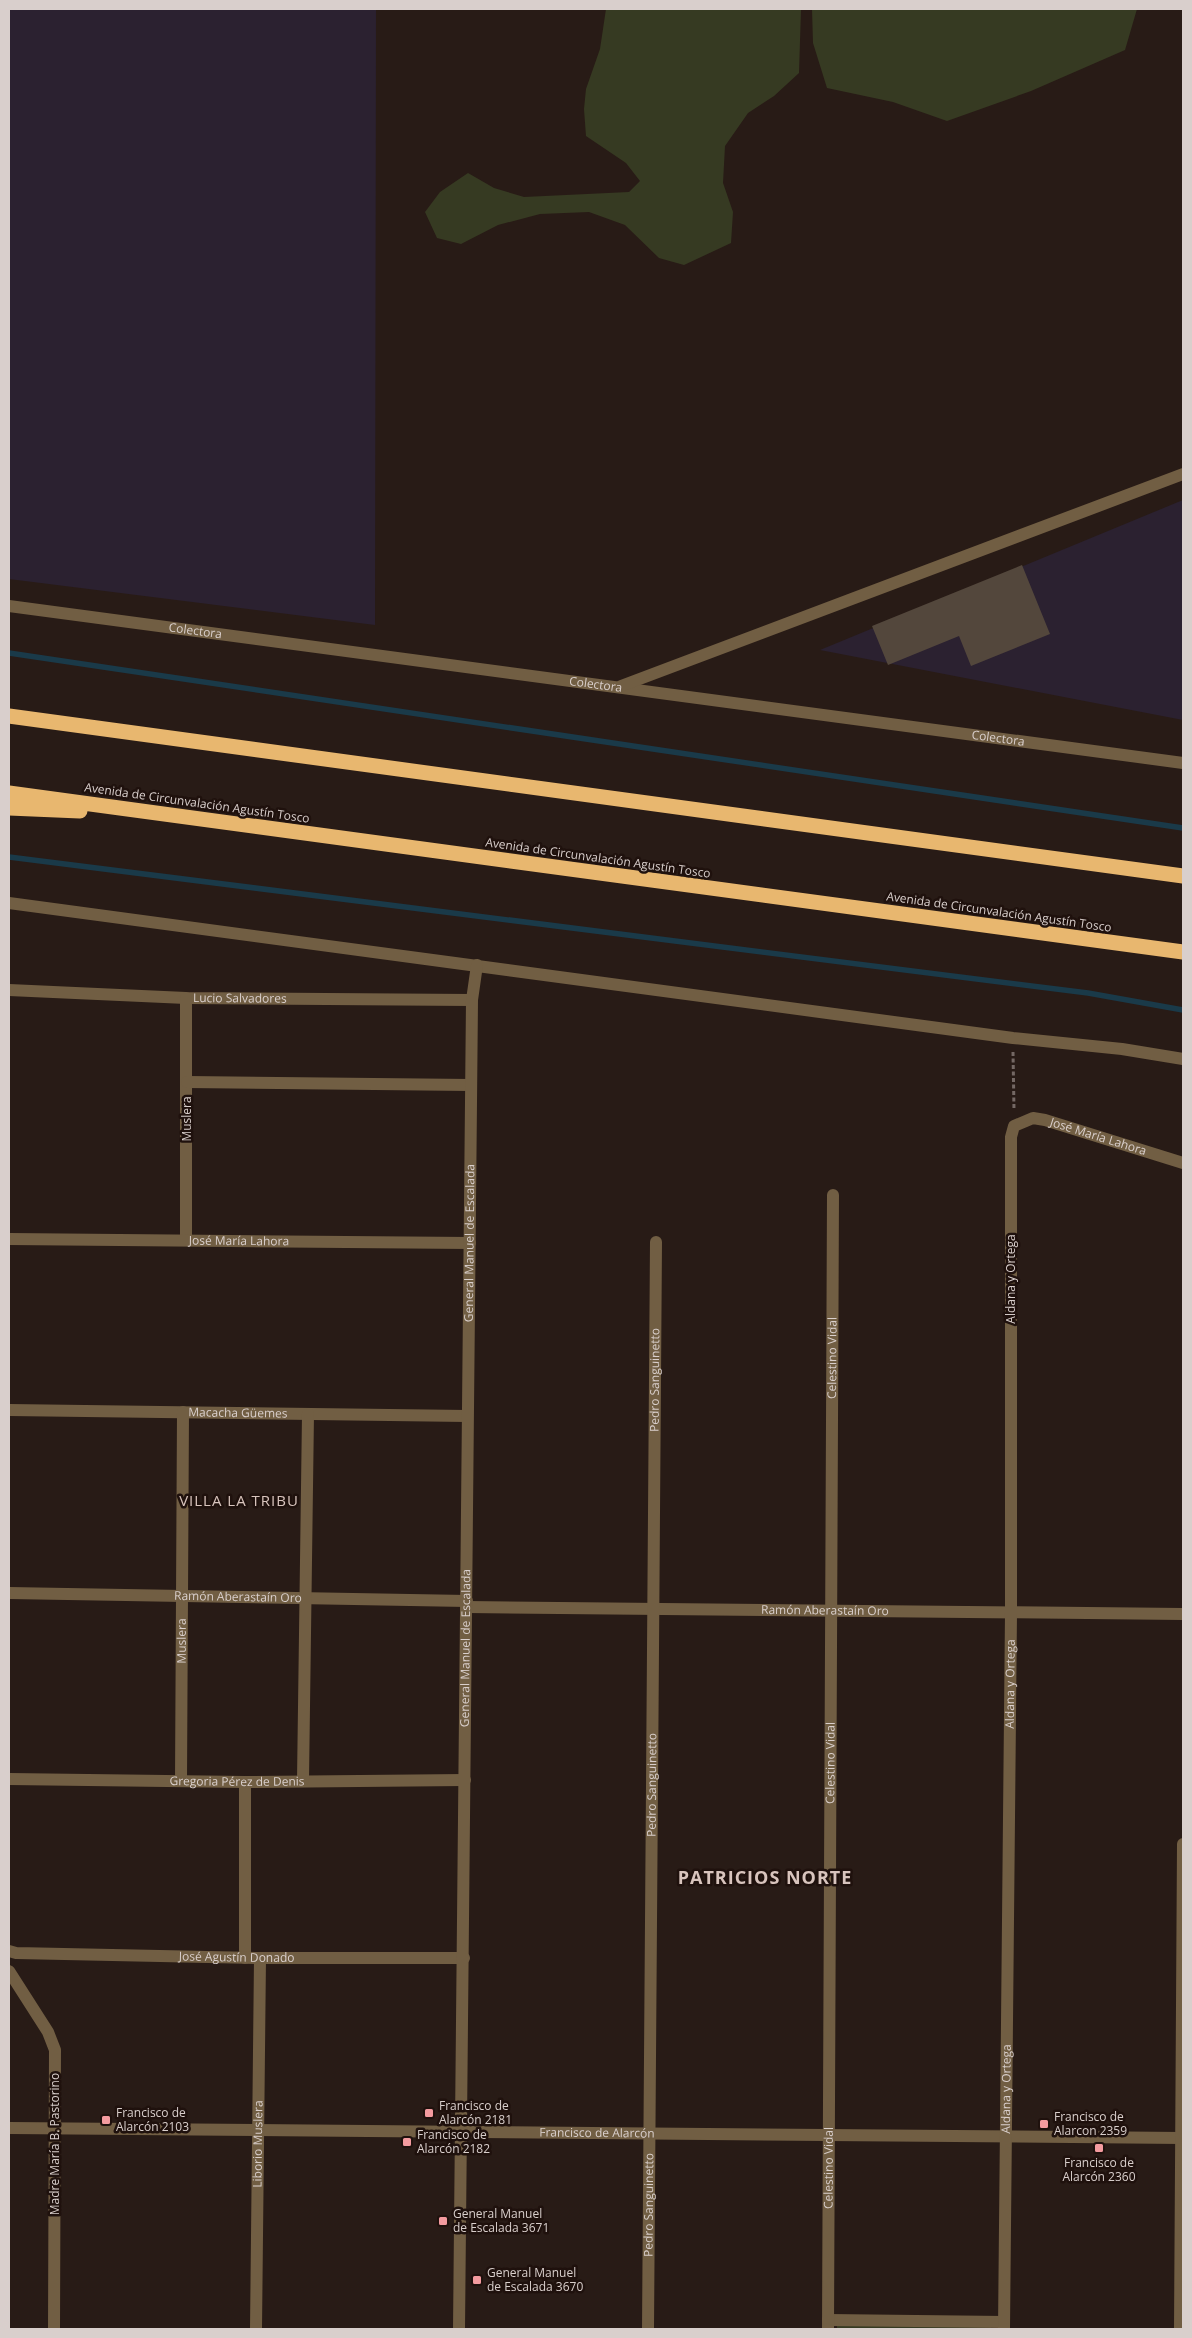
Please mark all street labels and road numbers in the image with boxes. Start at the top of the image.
street label: Colectora [168,618,223,642]
street label: Colectora [568,672,623,696]
street label: Colectora [971,726,1026,750]
street label: Avenida de Circunvalación Agustín Tosco [83,778,311,827]
street label: Avenida de Circunvalación Agustín Tosco [484,833,712,882]
street label: Avenida de Circunvalación Agustín Tosco [885,887,1113,936]
street label: Lucio Salvadores [193,989,287,1007]
street label: Muslera [178,1096,195,1142]
street label: José María Lahora [1047,1113,1149,1159]
street label: General Manuel de Escalada [460,1164,478,1322]
street label: José María Lahora [188,1232,289,1249]
street label: Aldana y Ortega [1002,1234,1019,1324]
street label: Celestino Vidal [823,1317,840,1399]
street label: Pedro Sanguinetto [646,1328,663,1432]
street label: Macacha Güemes [188,1403,288,1422]
street label: General Manuel de Escalada [456,1569,474,1727]
street label: Ramón Aberastaín Oro [174,1587,302,1606]
street label: Ramón Aberastaín Oro [761,1601,889,1619]
street label: Muslera [173,1618,190,1664]
street label: Aldana y Ortega [1001,1639,1019,1729]
street label: Celestino Vidal [821,1722,839,1804]
street label: Pedro Sanguinetto [643,1733,660,1837]
street label: Gregoria Pérez de Denis [169,1772,305,1790]
street label: José Agustín Donado [178,1947,294,1966]
street label: Aldana y Ortega [997,2044,1015,2134]
street label: Madre María B. Pastorino [46,2073,63,2215]
street label: Liborio Muslera [249,2100,266,2188]
street label: Francisco de Alarcón [539,2124,655,2141]
street label: Celestino Vidal [820,2127,837,2209]
street label: Pedro Sanguinetto [640,2153,657,2257]

